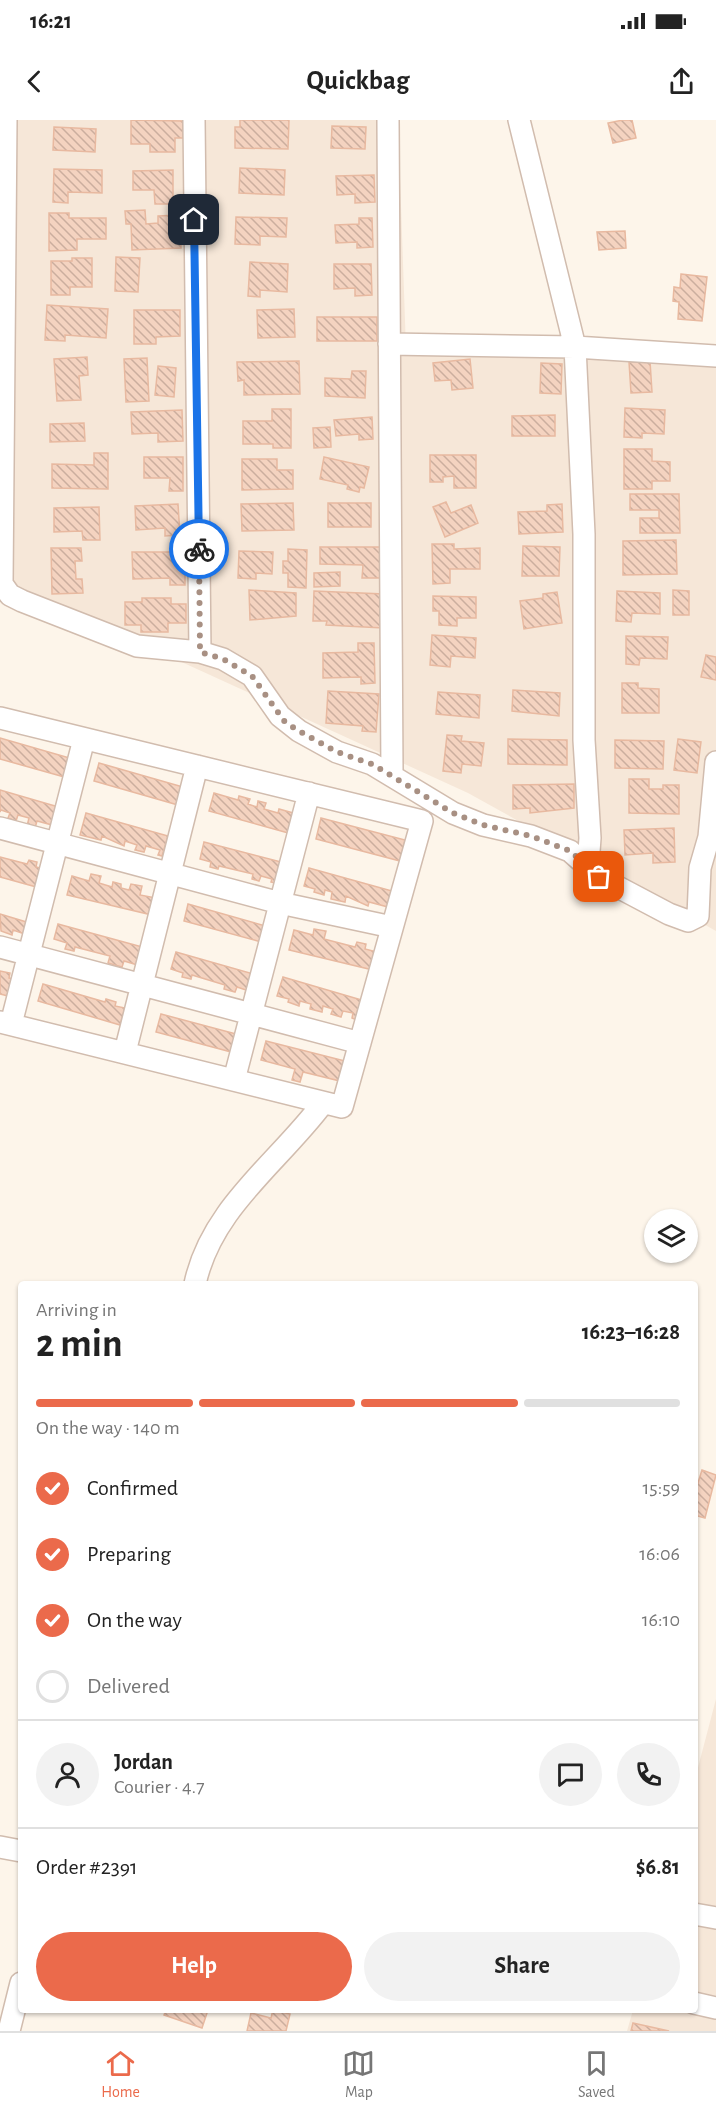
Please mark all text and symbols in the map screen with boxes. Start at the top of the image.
text: 16:21 [30,10,72,32]
icon: back [18,65,51,98]
icon: share [665,65,698,98]
text: Quickbag [307,67,409,94]
pin [168,194,219,245]
icon: home [177,203,210,236]
courier [169,519,229,579]
icon: bike [183,533,216,566]
pin [573,851,624,902]
icon: bag [582,860,615,893]
map controls [644,1209,698,1263]
button: layers [644,1209,698,1263]
text: Arriving in [36,1300,117,1320]
text: 16:23–16:28 [582,1321,680,1343]
text: 2 min [36,1325,123,1364]
text: On the way · 140 m [36,1418,180,1438]
icon: check [36,1472,69,1505]
text: Confirmed [87,1477,178,1499]
text: 15:59 [642,1478,680,1498]
icon: check [36,1538,69,1571]
text: Preparing [87,1543,171,1565]
text: 16:06 [639,1544,680,1564]
icon: check [36,1604,69,1637]
text: On the way [87,1609,182,1631]
text: 16:10 [642,1610,680,1630]
text: Delivered [87,1675,170,1697]
button: person [36,1743,99,1806]
button: chat [539,1743,602,1806]
button: phone [617,1743,680,1806]
text: Jordan [114,1751,173,1773]
text: Courier · 4.7 [114,1777,205,1797]
text: Order #2391 [36,1856,138,1878]
text: $6.81 [636,1856,680,1878]
button: Help [36,1932,352,2001]
button: Share [364,1932,680,2001]
tab: Home [101,2047,140,2102]
tab: Map [342,2047,375,2102]
tab: Saved [578,2047,615,2102]

